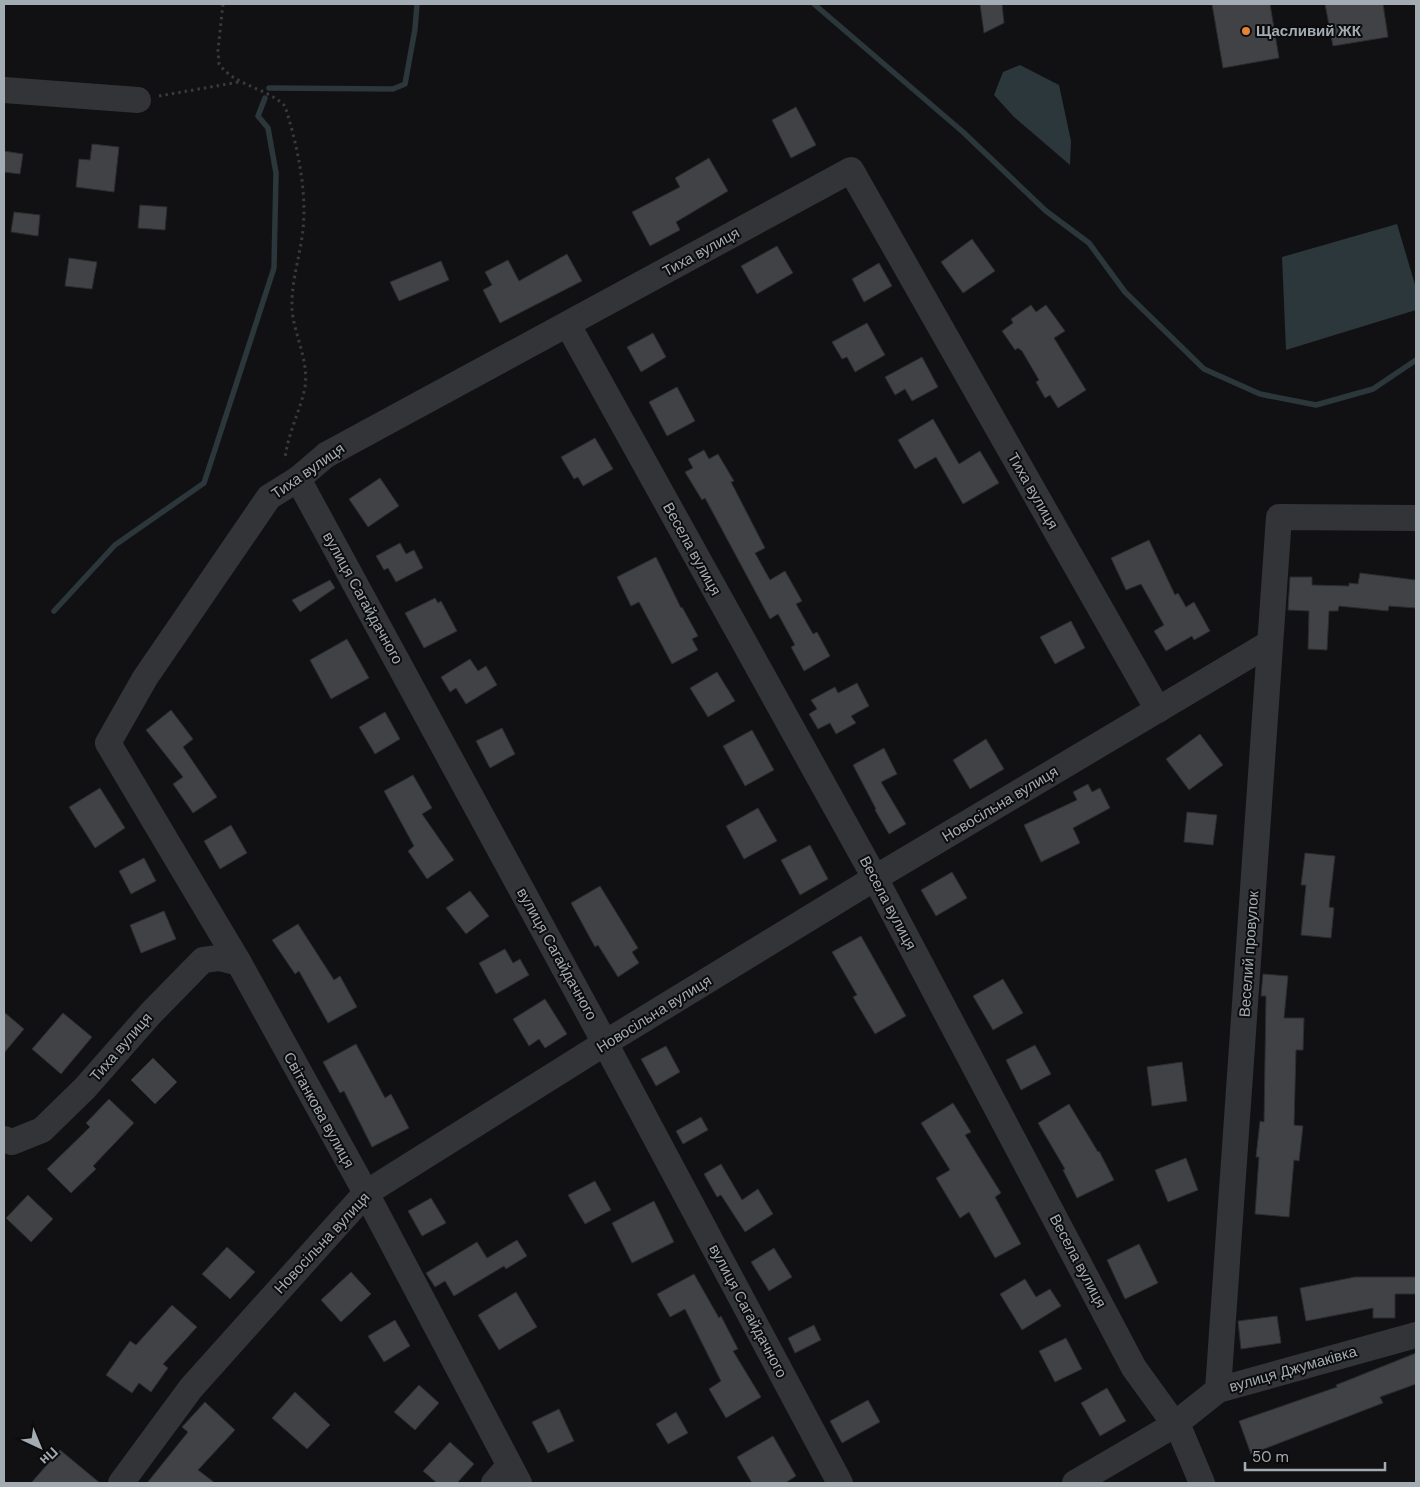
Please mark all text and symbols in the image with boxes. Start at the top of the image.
place label: Щасливий ЖК [1256,21,1362,41]
marker: Щасливий ЖК [1240,25,1252,37]
street label: Тиха вулиця [659,223,743,281]
street label: Тиха вулиця [267,438,349,504]
street label: Тиха вулиця [1003,449,1063,533]
street label: Весела вулиця [658,499,726,599]
street label: вулиця Сагайдачного [318,528,408,668]
street label: Новосільна вулиця [938,761,1062,847]
street label: Весела вулиця [855,853,921,953]
street label: вулиця Сагайдачного [512,884,602,1024]
street label: Веселий провулок [1235,890,1263,1018]
street label: Новосільна вулиця [593,971,715,1057]
street label: Тиха вулиця [86,1008,156,1086]
street label: Світанкова вулиця [279,1049,359,1171]
street label: Новосільна вулиця [270,1188,374,1298]
street label: Весела вулиця [1045,1211,1111,1311]
street label: вулиця Сагайдачного [704,1241,792,1381]
street label: вулиця Джумаківка [1227,1341,1360,1397]
north arrow [15,1422,65,1472]
scale bar [1245,1440,1385,1472]
text: Пн [36,1443,62,1469]
text: 50 m [1252,1447,1289,1467]

